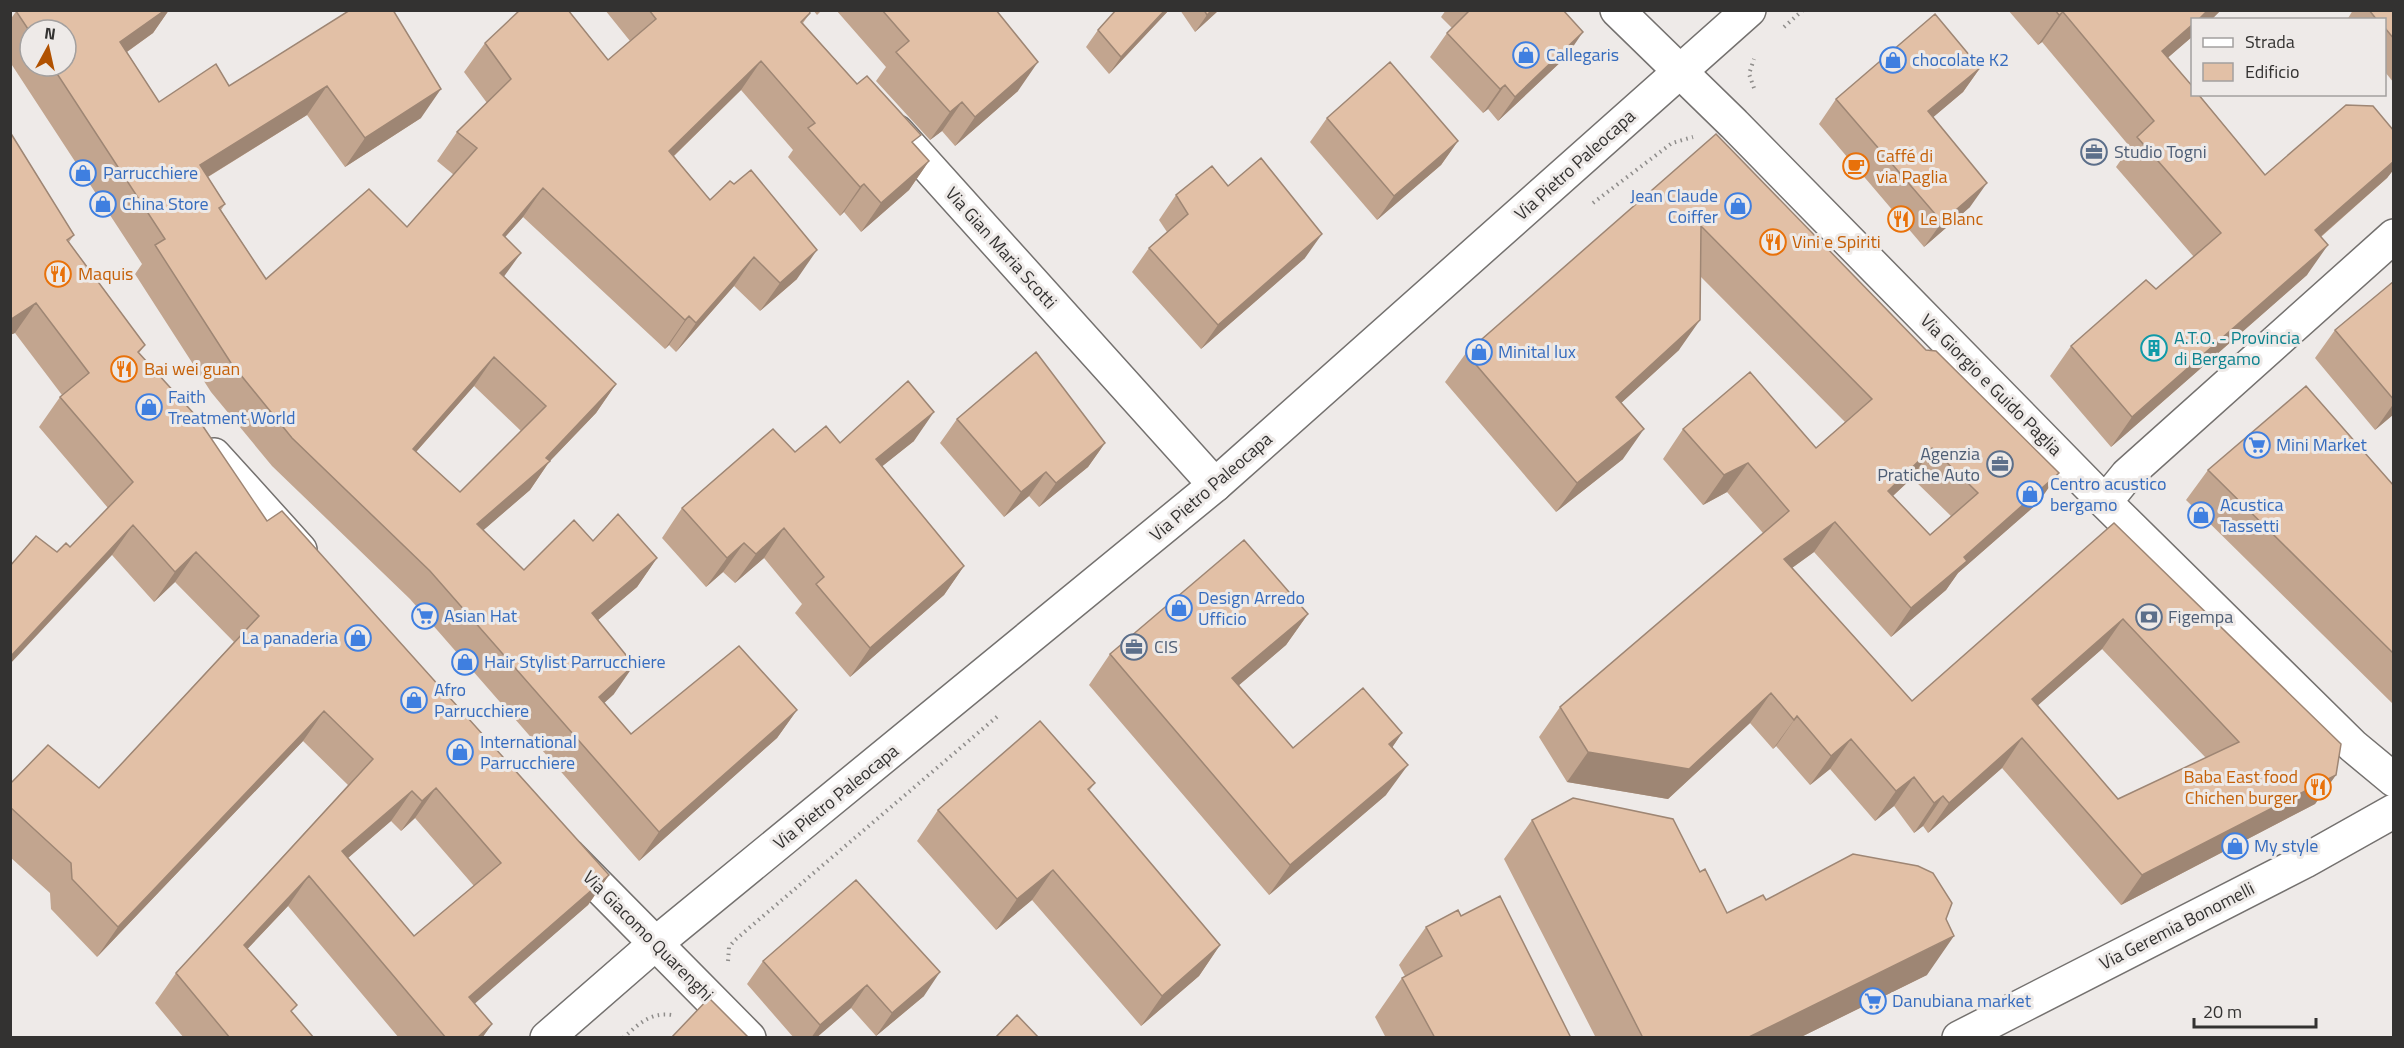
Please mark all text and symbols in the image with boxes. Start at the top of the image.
north arrow [18,18,78,78]
legend [2191,18,2386,96]
text: N [43,20,57,46]
text: Strada [2245,28,2295,55]
shop icon: Callegaris [1511,40,1541,70]
place label: Callegaris [1546,41,1619,68]
shop icon: chocolate K2 [1878,45,1908,75]
place label: chocolate K2 [1912,46,2009,73]
text: Edificio [2245,58,2299,85]
street label: Via Pietro Paleocapa [1508,103,1641,226]
office icon: Studio Togni [2079,137,2109,167]
place label: Studio Togni [2114,138,2207,165]
place label: Caffé di via Paglia [1876,142,1948,190]
cafe icon: Caffé di via Paglia [1841,151,1871,181]
shop icon: Parrucchiere [68,158,98,188]
place label: Parrucchiere [103,159,198,186]
street label: Via Gian Maria Scotti [939,181,1064,315]
place label: Jean Claude Coiffer [1630,182,1718,230]
shop icon: China Store [88,189,118,219]
place label: China Store [122,190,209,217]
shop icon: Jean Claude Coiffer [1723,191,1753,221]
restaurant icon: Le Blanc [1886,204,1916,234]
place label: Le Blanc [1920,205,1984,232]
restaurant icon: Vini e Spiriti [1758,227,1788,257]
place label: Vini e Spiriti [1792,228,1881,255]
restaurant icon: Maquis [43,259,73,289]
place label: Maquis [78,260,133,287]
street label: Via Giorgio e Guido Paglia [1914,307,2069,462]
place label: A.T.O. - Provincia di Bergamo [2174,324,2300,372]
building icon: A.T.O. - Provincia di Bergamo [2139,333,2169,363]
shop icon: Minital lux [1464,337,1494,367]
place label: Minital lux [1498,338,1576,365]
restaurant icon: Bai wei guan [109,354,139,384]
place label: Bai wei guan [144,355,240,382]
place label: Faith Treatment World [168,383,295,431]
shop icon: Faith Treatment World [134,392,164,422]
street label: Via Pietro Paleocapa [1143,426,1278,548]
supermarket icon: Mini Market [2242,430,2272,460]
place label: Mini Market [2276,431,2367,458]
place label: Agenzia Pratiche Auto [1877,440,1980,488]
office icon: Agenzia Pratiche Auto [1985,449,2015,479]
place label: Centro acustico bergamo [2050,470,2166,518]
shop icon: Centro acustico bergamo [2015,479,2045,509]
place label: Acustica Tassetti [2220,491,2284,539]
shop icon: Acustica Tassetti [2186,500,2216,530]
place label: Design Arredo Ufficio [1198,584,1305,632]
shop icon: Design Arredo Ufficio [1164,593,1194,623]
supermarket icon: Asian Hat [410,601,440,631]
place label: Asian Hat [444,602,518,629]
bank icon: Figempa [2134,602,2164,632]
place label: Figempa [2168,603,2233,630]
shop icon: La panaderia [343,623,373,653]
place label: La panaderia [241,624,338,651]
office icon: CIS [1119,632,1149,662]
place label: CIS [1154,633,1178,660]
shop icon: Hair Stylist Parrucchiere [450,647,480,677]
place label: Hair Stylist Parrucchiere [484,648,666,675]
place label: Afro Parrucchiere [434,676,529,724]
shop icon: Afro Parrucchiere [399,685,429,715]
place label: International Parrucchiere [480,728,577,776]
shop icon: International Parrucchiere [445,737,475,767]
street label: Via Pietro Paleocapa [767,737,904,856]
place label: Baba East food Chichen burger [2184,763,2298,811]
restaurant icon: Baba East food Chichen burger [2303,772,2333,802]
shop icon: My style [2220,831,2250,861]
place label: My style [2254,832,2318,859]
street label: Via Giacomo Quarenghi [577,864,720,1007]
street label: Via Geremia Bonomelli [2095,875,2259,976]
supermarket icon: Danubiana market [1858,986,1888,1016]
place label: Danubiana market [1892,987,2032,1014]
scale bar [2194,991,2316,1029]
text: 20 m [2203,998,2242,1025]

